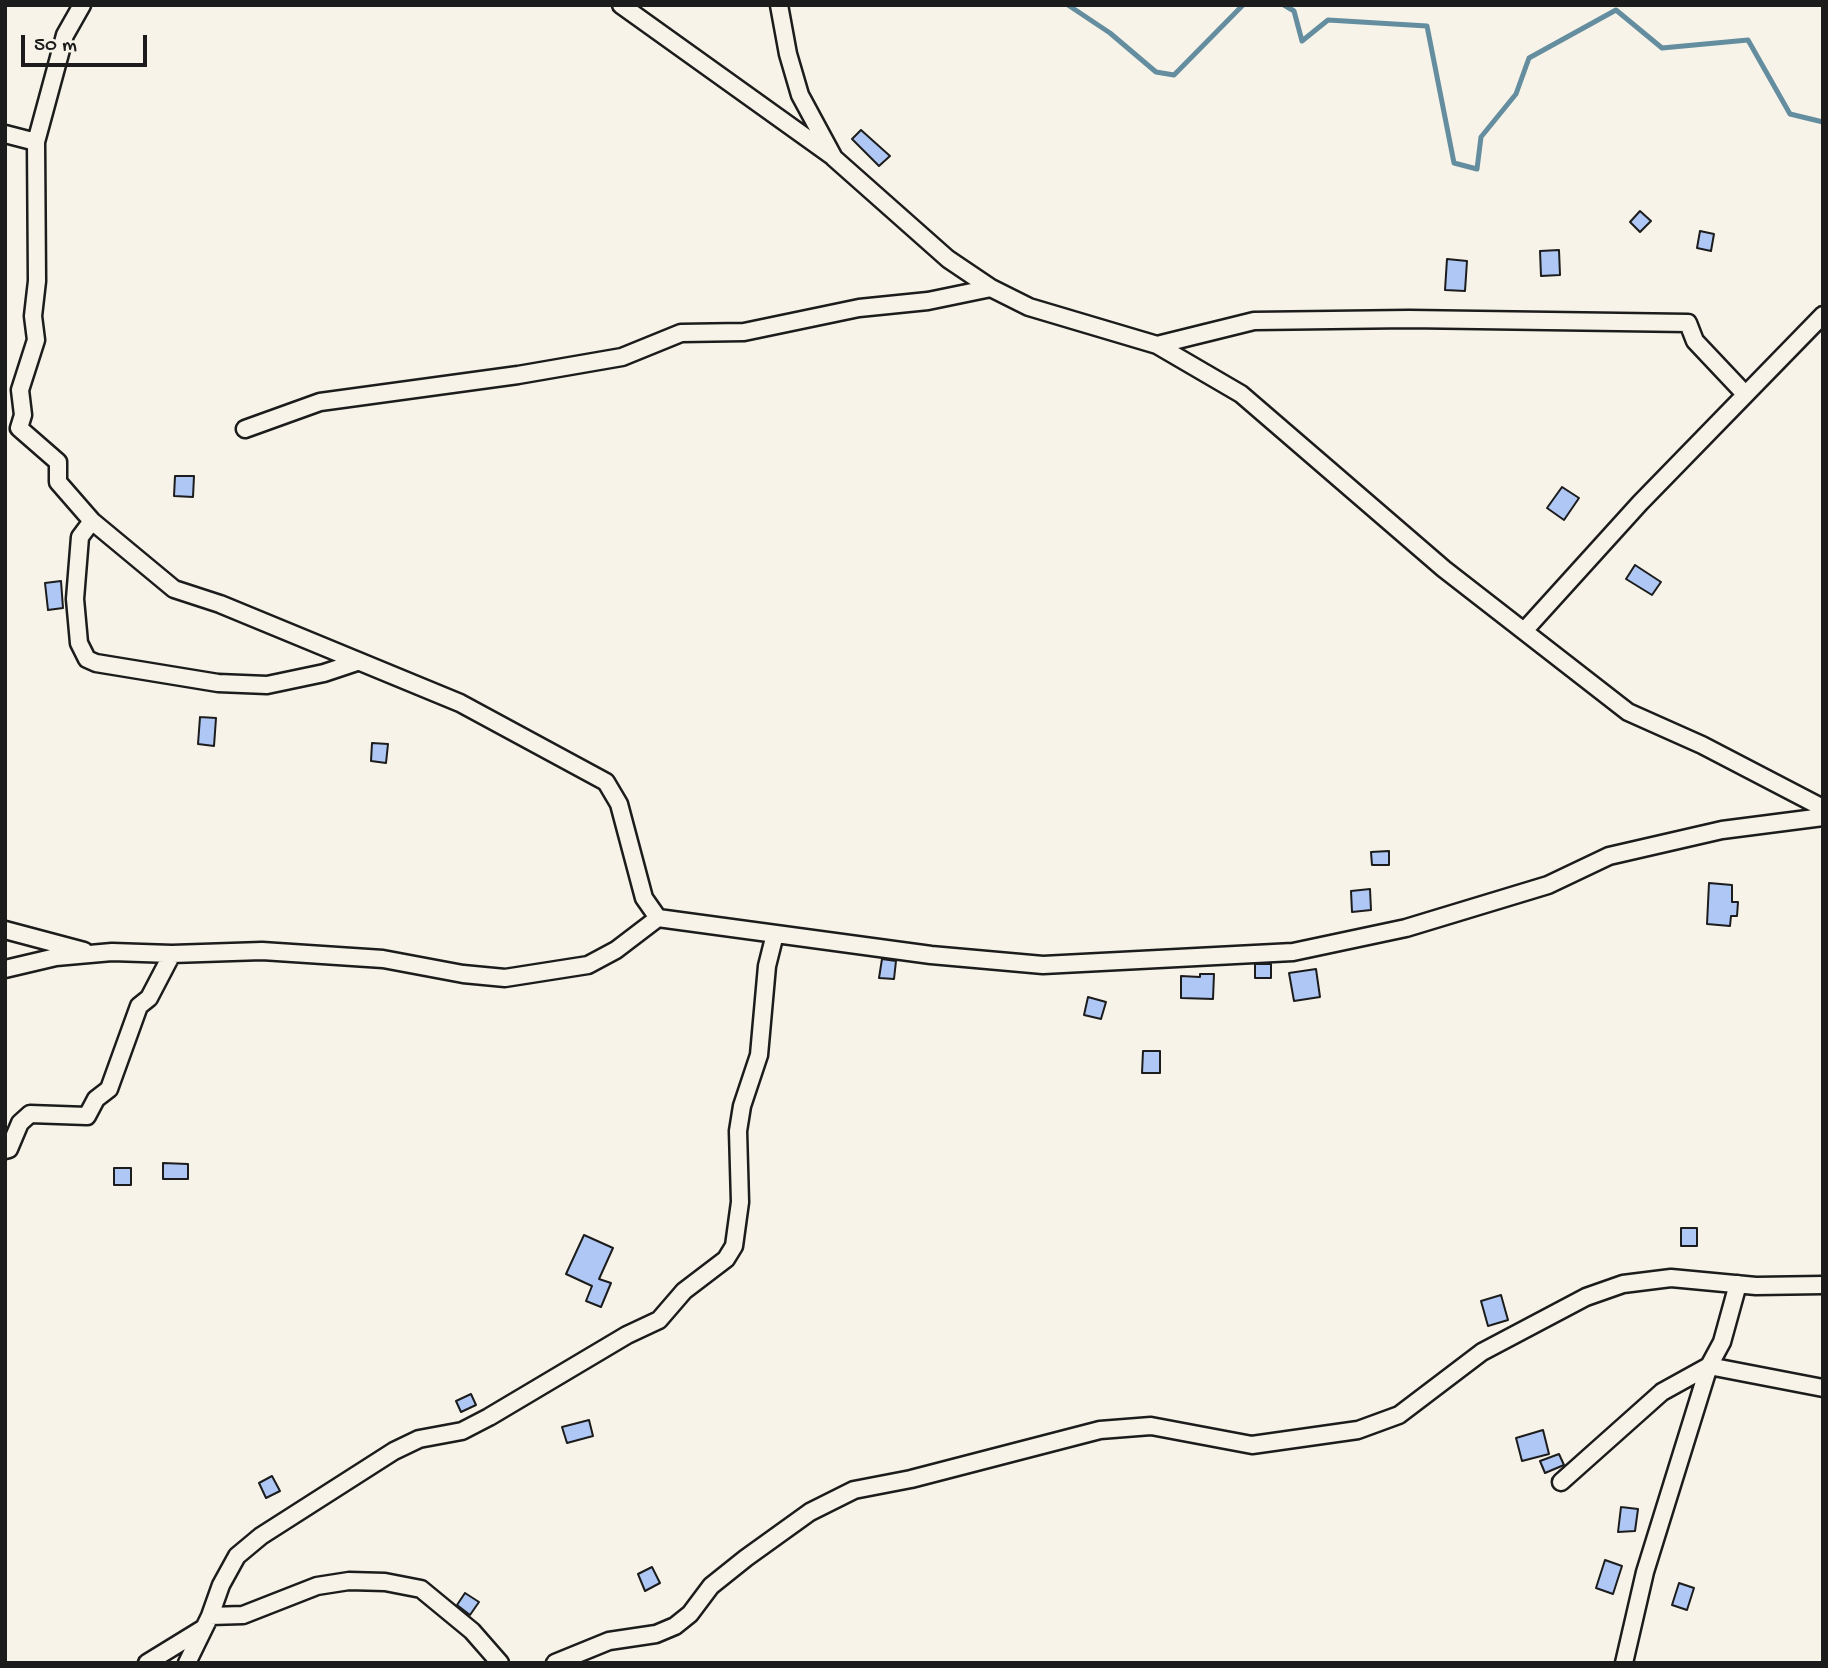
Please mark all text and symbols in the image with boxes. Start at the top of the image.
scale bar [24,21,150,65]
text: 50 m [34,34,77,59]

